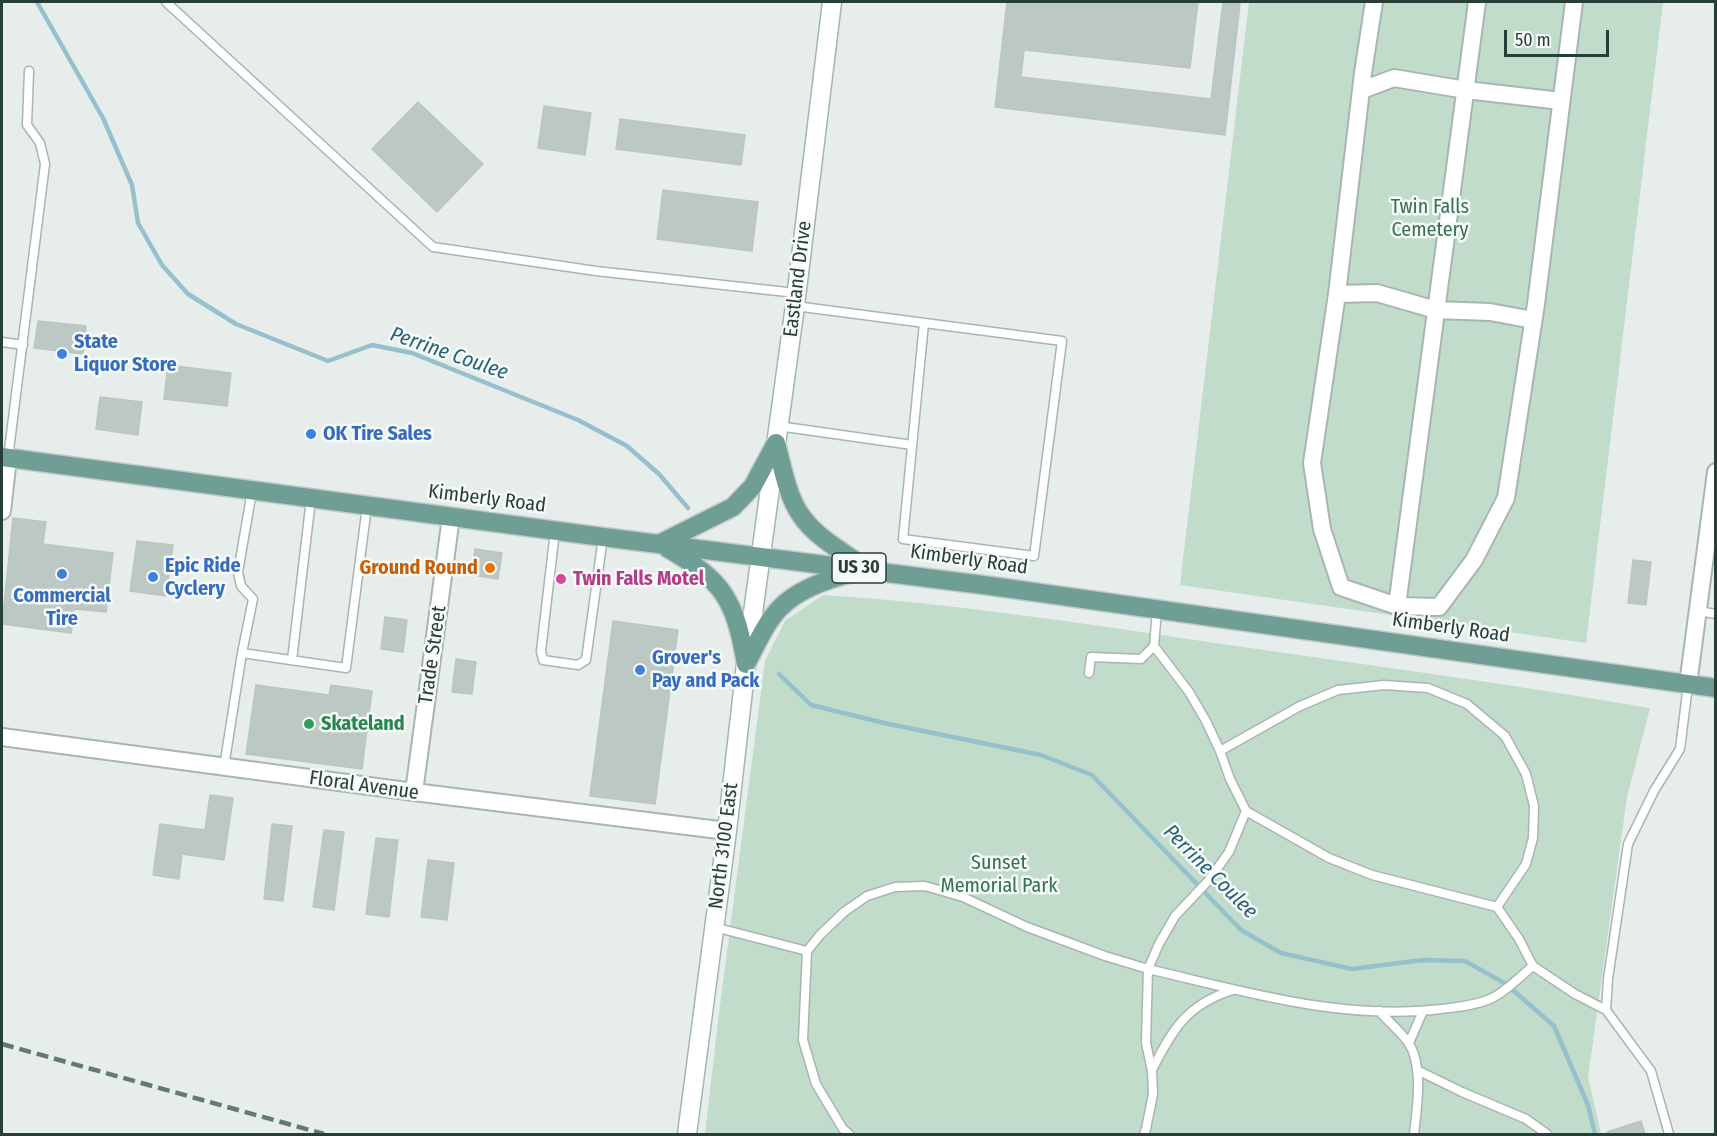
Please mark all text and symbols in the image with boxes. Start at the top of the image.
scale bar [1507,18,1612,56]
text: 50 m [1515,29,1551,51]
park label: Twin Falls Cemetery [1391,195,1469,242]
street label: Eastland Drive [779,219,817,339]
water label: Perrine Coulee [387,322,511,386]
place label: State Liquor Store [74,330,177,377]
marker: State Liquor Store [55,347,69,361]
place label: OK Tire Sales [323,422,432,446]
marker: OK Tire Sales [304,427,318,441]
street label: Kimberly Road [427,480,547,518]
street label: Kimberly Road [909,540,1029,580]
road number: US 30 [832,553,886,583]
place label: Epic Ride Cyclery [165,554,241,601]
place label: Ground Round [359,556,478,580]
marker: Ground Round [483,561,497,575]
marker: Commercial Tire [55,567,69,581]
place label: Twin Falls Motel [573,567,704,591]
marker: Epic Ride Cyclery [146,570,160,584]
marker: Twin Falls Motel [554,572,568,586]
place label: Commercial Tire [13,584,111,631]
street label: Trade Street [414,604,452,706]
street label: Kimberly Road [1391,608,1511,648]
place label: Grover's Pay and Pack [652,646,760,693]
marker: Grover's Pay and Pack [633,663,647,677]
place label: Skateland [321,712,405,736]
marker: Skateland [302,717,316,731]
street label: Floral Avenue [308,766,420,806]
street label: North 3100 East [704,781,744,911]
water label: Perrine Coulee [1158,820,1262,924]
park label: Sunset Memorial Park [940,851,1058,898]

